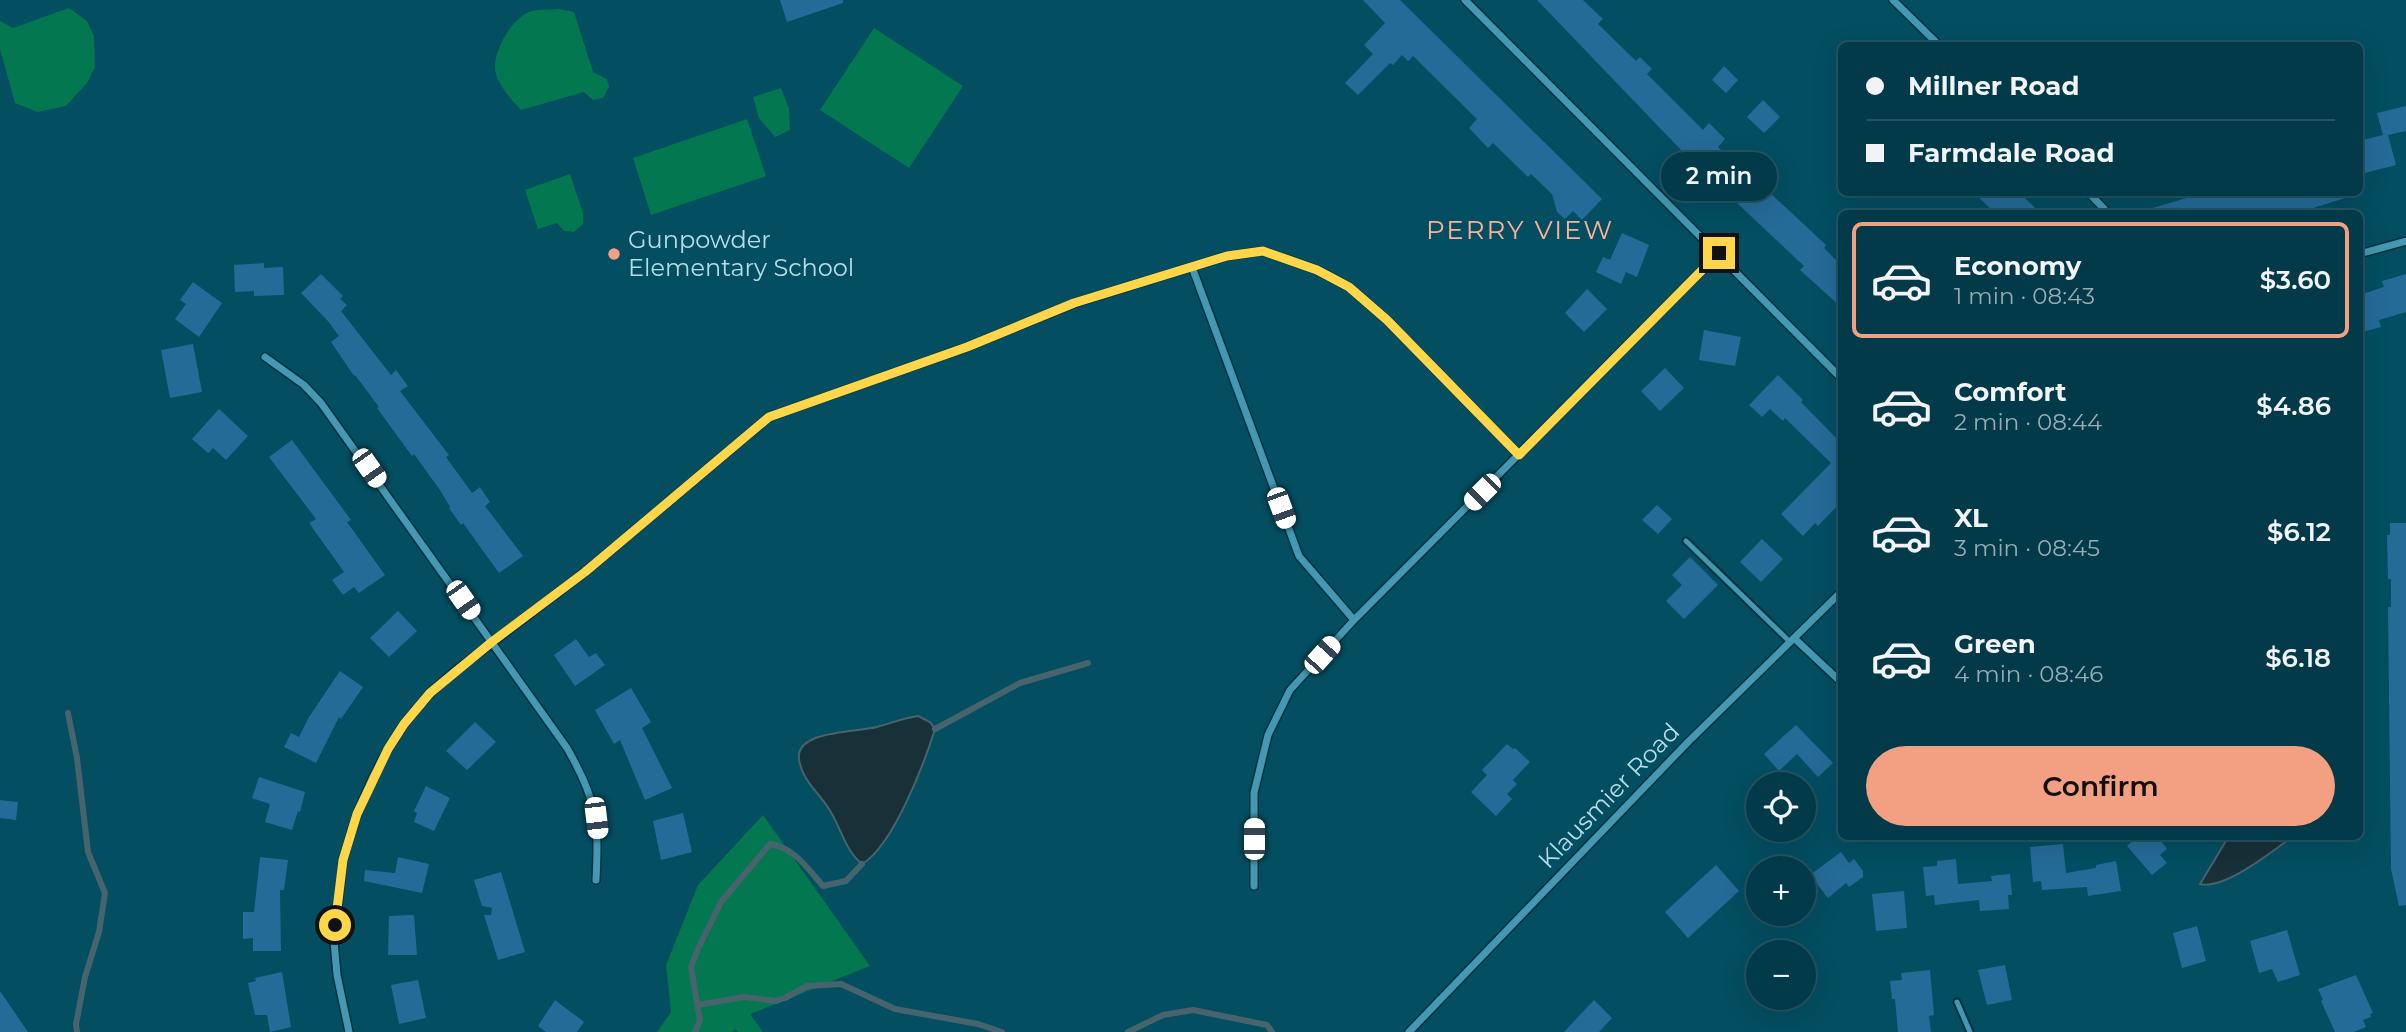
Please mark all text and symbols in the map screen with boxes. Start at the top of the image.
text: Millner Road [1908,70,2079,102]
text: Farmdale Road [1908,137,2114,169]
callout: 2 min [1661,152,1777,201]
text: 2 min [1686,162,1752,190]
district label: PERRY VIEW [1426,214,1614,246]
place label: Gunpowder Elementary School [628,225,854,282]
route end [1703,237,1735,269]
marker: Gunpowder Elementary School [606,246,622,262]
icon: car [1870,249,1933,312]
text: Economy [1954,250,2081,282]
text: $3.60 [2260,264,2331,296]
text: 1 min · 08:43 [1954,282,2095,310]
icon: car [1870,375,1933,438]
text: Comfort [1954,376,2066,408]
text: $4.86 [2256,390,2331,422]
text: 2 min · 08:44 [1954,408,2102,436]
car [349,445,390,491]
car [1460,470,1505,514]
car [1264,485,1299,531]
icon: car [1870,501,1933,564]
text: XL [1954,502,1988,534]
text: $6.12 [2267,516,2331,548]
text: 3 min · 08:45 [1954,534,2100,562]
car [443,577,484,623]
icon: car [1870,627,1933,690]
text: Green [1954,628,2036,660]
car [1301,632,1344,678]
text: $6.18 [2265,642,2331,674]
text: 4 min · 08:46 [1954,660,2103,688]
street label: Klausmier Road [1532,717,1685,874]
button: Confirm [1866,746,2335,826]
map controls [1746,772,1816,1010]
button: locate [1746,772,1816,842]
car [584,796,609,840]
car [1244,818,1265,860]
button: + [1746,856,1816,926]
route start [319,909,351,941]
button: − [1746,940,1816,1010]

